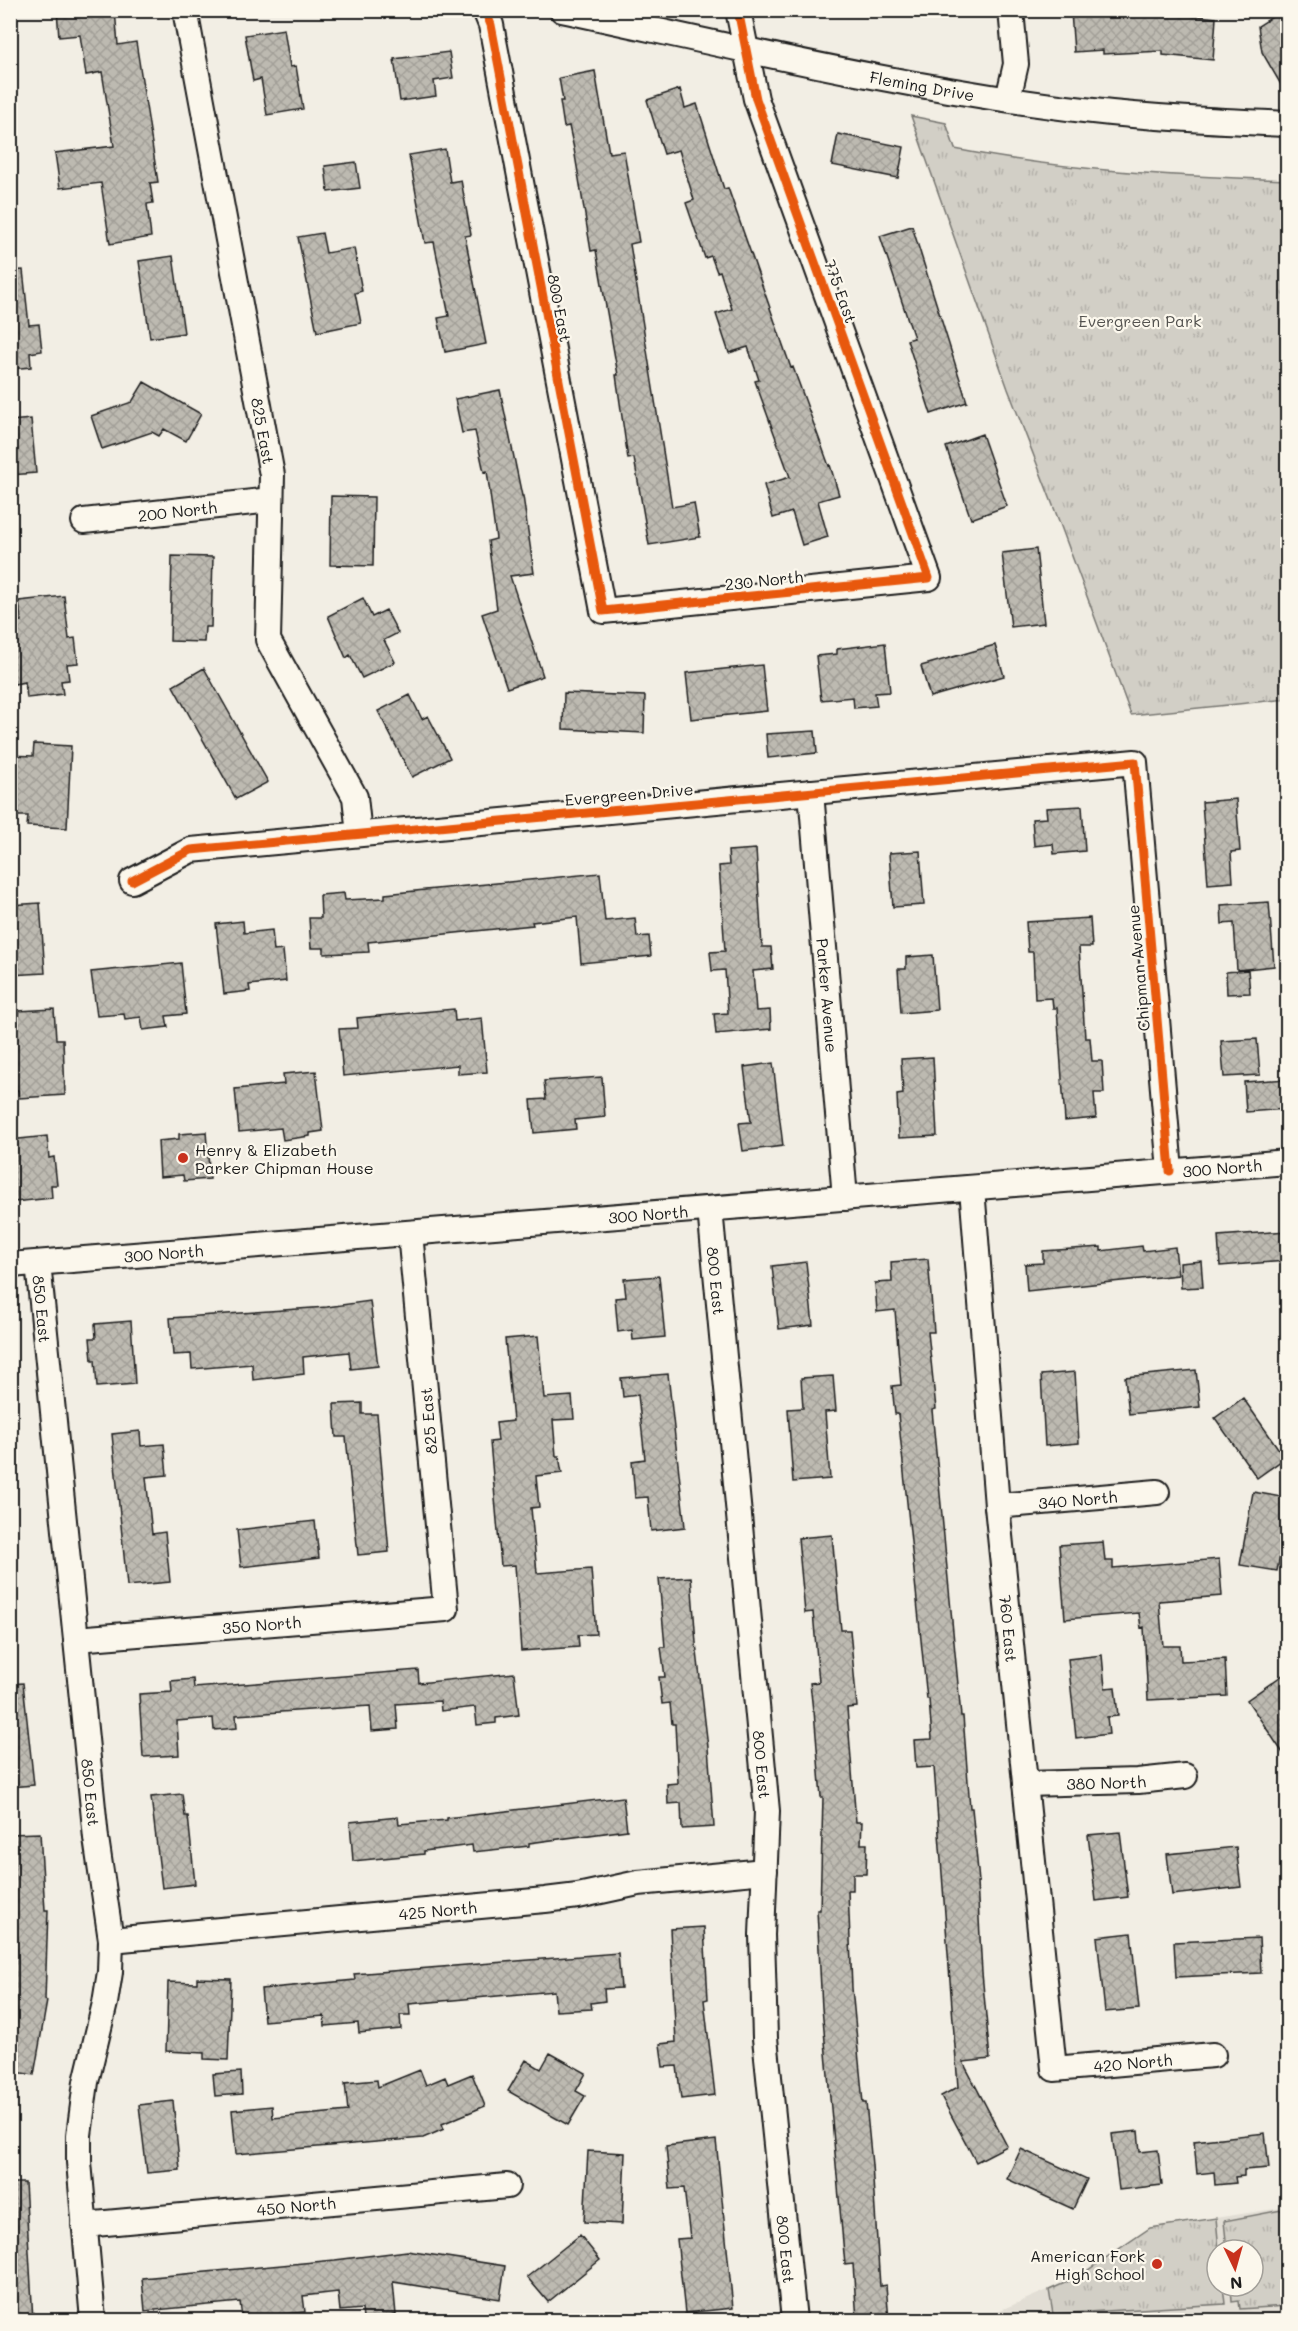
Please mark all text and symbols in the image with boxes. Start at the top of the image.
street label: Fleming Drive [868,65,976,105]
street label: 775 East [820,256,862,326]
street label: 800 East [543,272,577,344]
park label: Evergreen Park [1079,310,1201,331]
street label: 825 East [247,396,280,466]
street label: 200 North [137,496,218,525]
street label: 230 North [724,565,804,595]
street label: Evergreen Drive [564,778,694,810]
street label: Chipman Avenue [1122,904,1154,1032]
street label: Parker Avenue [813,937,843,1053]
place label: Henry & Elizabeth Parker Chipman House [195,1139,374,1178]
marker: Henry & Elizabeth Parker Chipman House [176,1151,190,1165]
street label: 300 North [1182,1154,1263,1181]
street label: 300 North [607,1200,688,1227]
street label: 300 North [123,1239,204,1266]
street label: 800 East [703,1246,730,1316]
street label: 850 East [29,1274,56,1344]
street label: 825 East [415,1387,441,1455]
street label: 340 North [1037,1485,1118,1513]
street label: 760 East [996,1594,1023,1663]
street label: 350 North [221,1610,302,1638]
street label: 800 East [749,1729,776,1800]
street label: 850 East [78,1757,105,1827]
street label: 380 North [1066,1770,1147,1793]
street label: 425 North [398,1896,478,1924]
street label: 420 North [1093,2048,1173,2076]
street label: 450 North [256,2191,336,2220]
street label: 800 East [773,2214,801,2284]
north arrow [1205,2238,1265,2298]
place label: American Fork High School [1030,2245,1145,2284]
marker: American Fork High School [1150,2257,1164,2271]
text: N [1229,2272,1243,2294]

